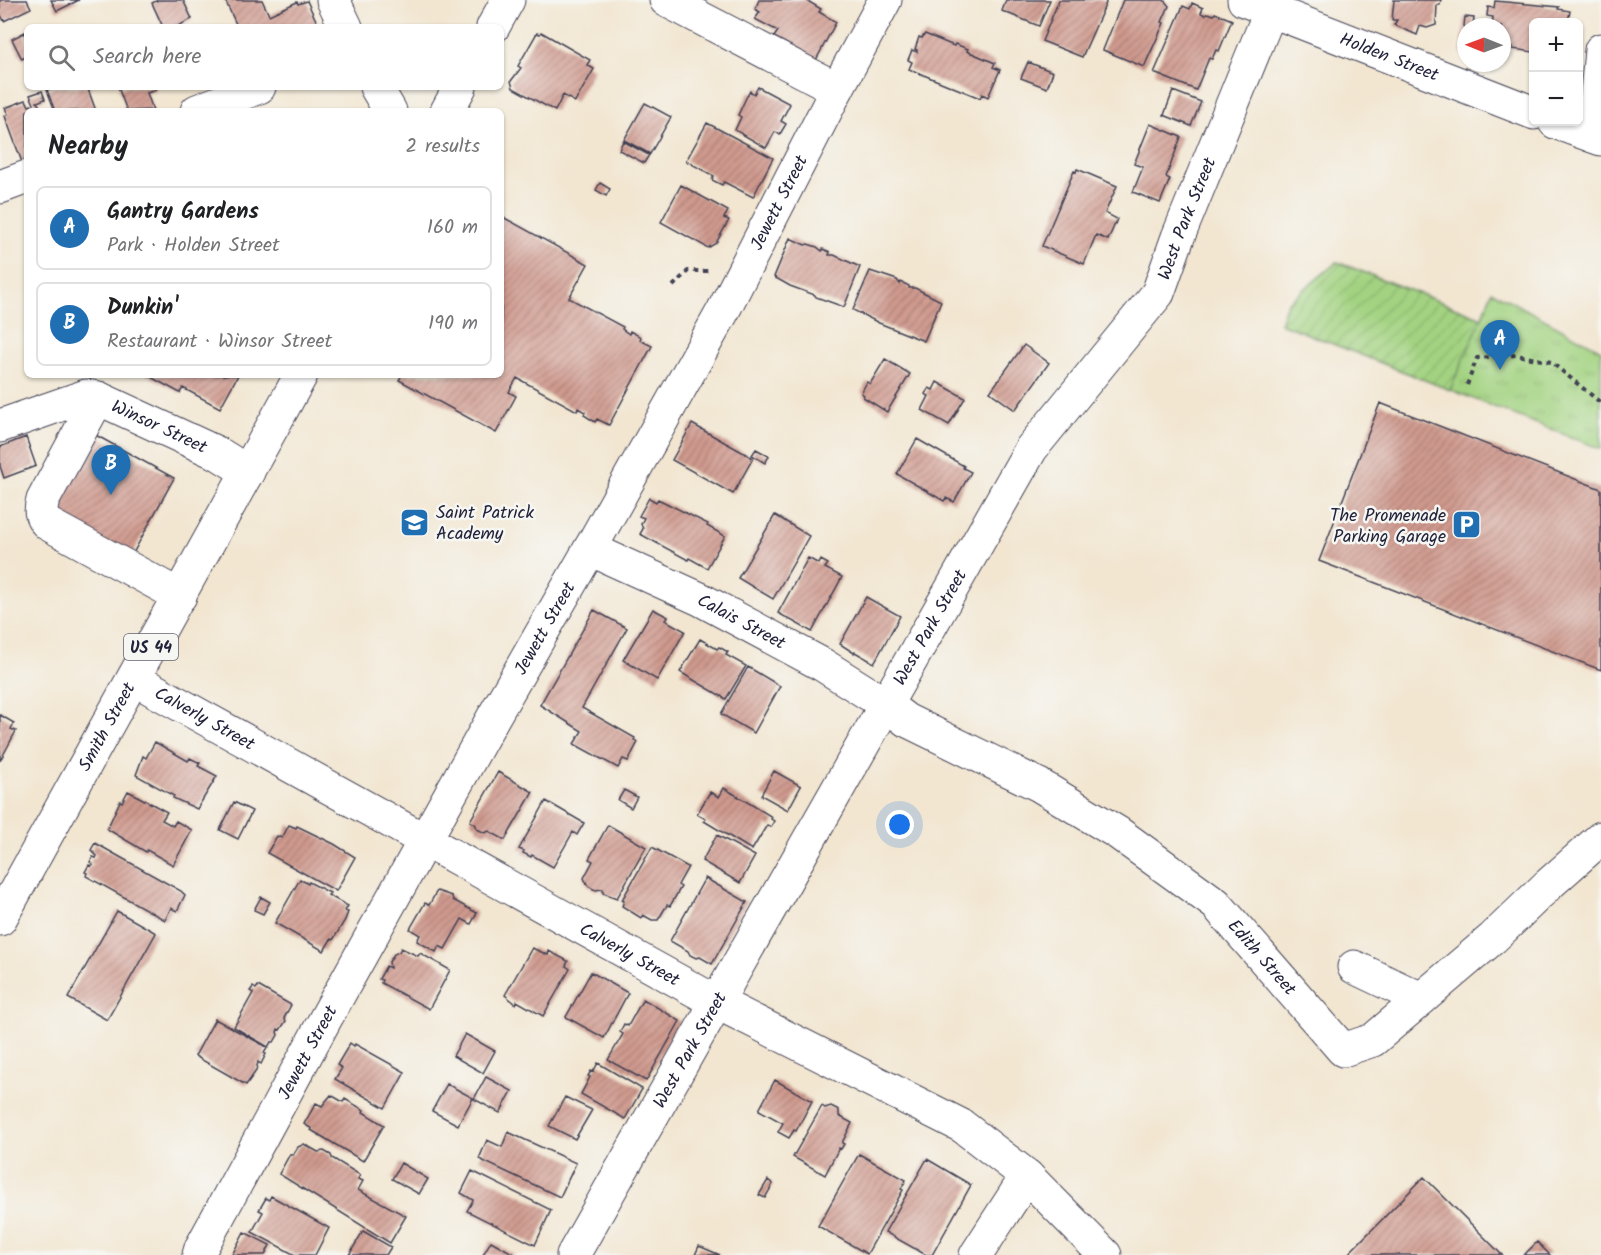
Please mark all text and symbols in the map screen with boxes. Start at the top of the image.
north arrow [1457,18,1511,72]
map controls [1529,18,1583,126]
button: + [1529,18,1583,72]
search box [24,24,504,90]
street label: Holden Street [1335,26,1444,91]
text: Search here [93,40,201,75]
icon: search [45,41,78,74]
button: − [1529,72,1583,126]
text: Nearby [48,126,128,168]
text: 2 results [405,131,480,163]
street label: Jewett Street [744,149,817,256]
street label: West Park Street [1151,152,1225,284]
text: Gantry Gardens [107,195,259,230]
text: A [63,212,76,244]
text: 160 m [427,212,478,244]
text: Park · Holden Street [107,230,280,262]
text: Dunkin' [107,291,178,326]
text: B [63,308,76,340]
text: 190 m [428,308,478,340]
pin: A [1480,320,1520,370]
text: Restaurant · Winsor Street [107,326,332,358]
street label: Winsor Street [106,393,212,463]
pin: B [92,446,130,495]
place label: Saint Patrick Academy [436,499,534,549]
place label: The Promenade Parking Garage [1330,502,1446,552]
school or university icon: Saint Patrick Academy [399,506,431,538]
parking icon: The Promenade Parking Garage [1451,509,1483,541]
street label: West Park Street [886,564,976,692]
street label: Jewett Street [507,576,585,681]
street label: Calais Street [691,587,791,659]
road number: US 44 [124,634,178,660]
street label: Smith Street [71,677,145,777]
street label: Calverly Street [148,680,261,760]
your location [885,810,914,839]
street label: Edith Street [1220,913,1303,1004]
street label: Calverly Street [573,916,686,996]
street label: West Park Street [646,986,736,1114]
street label: Jewett Street [271,1000,347,1105]

